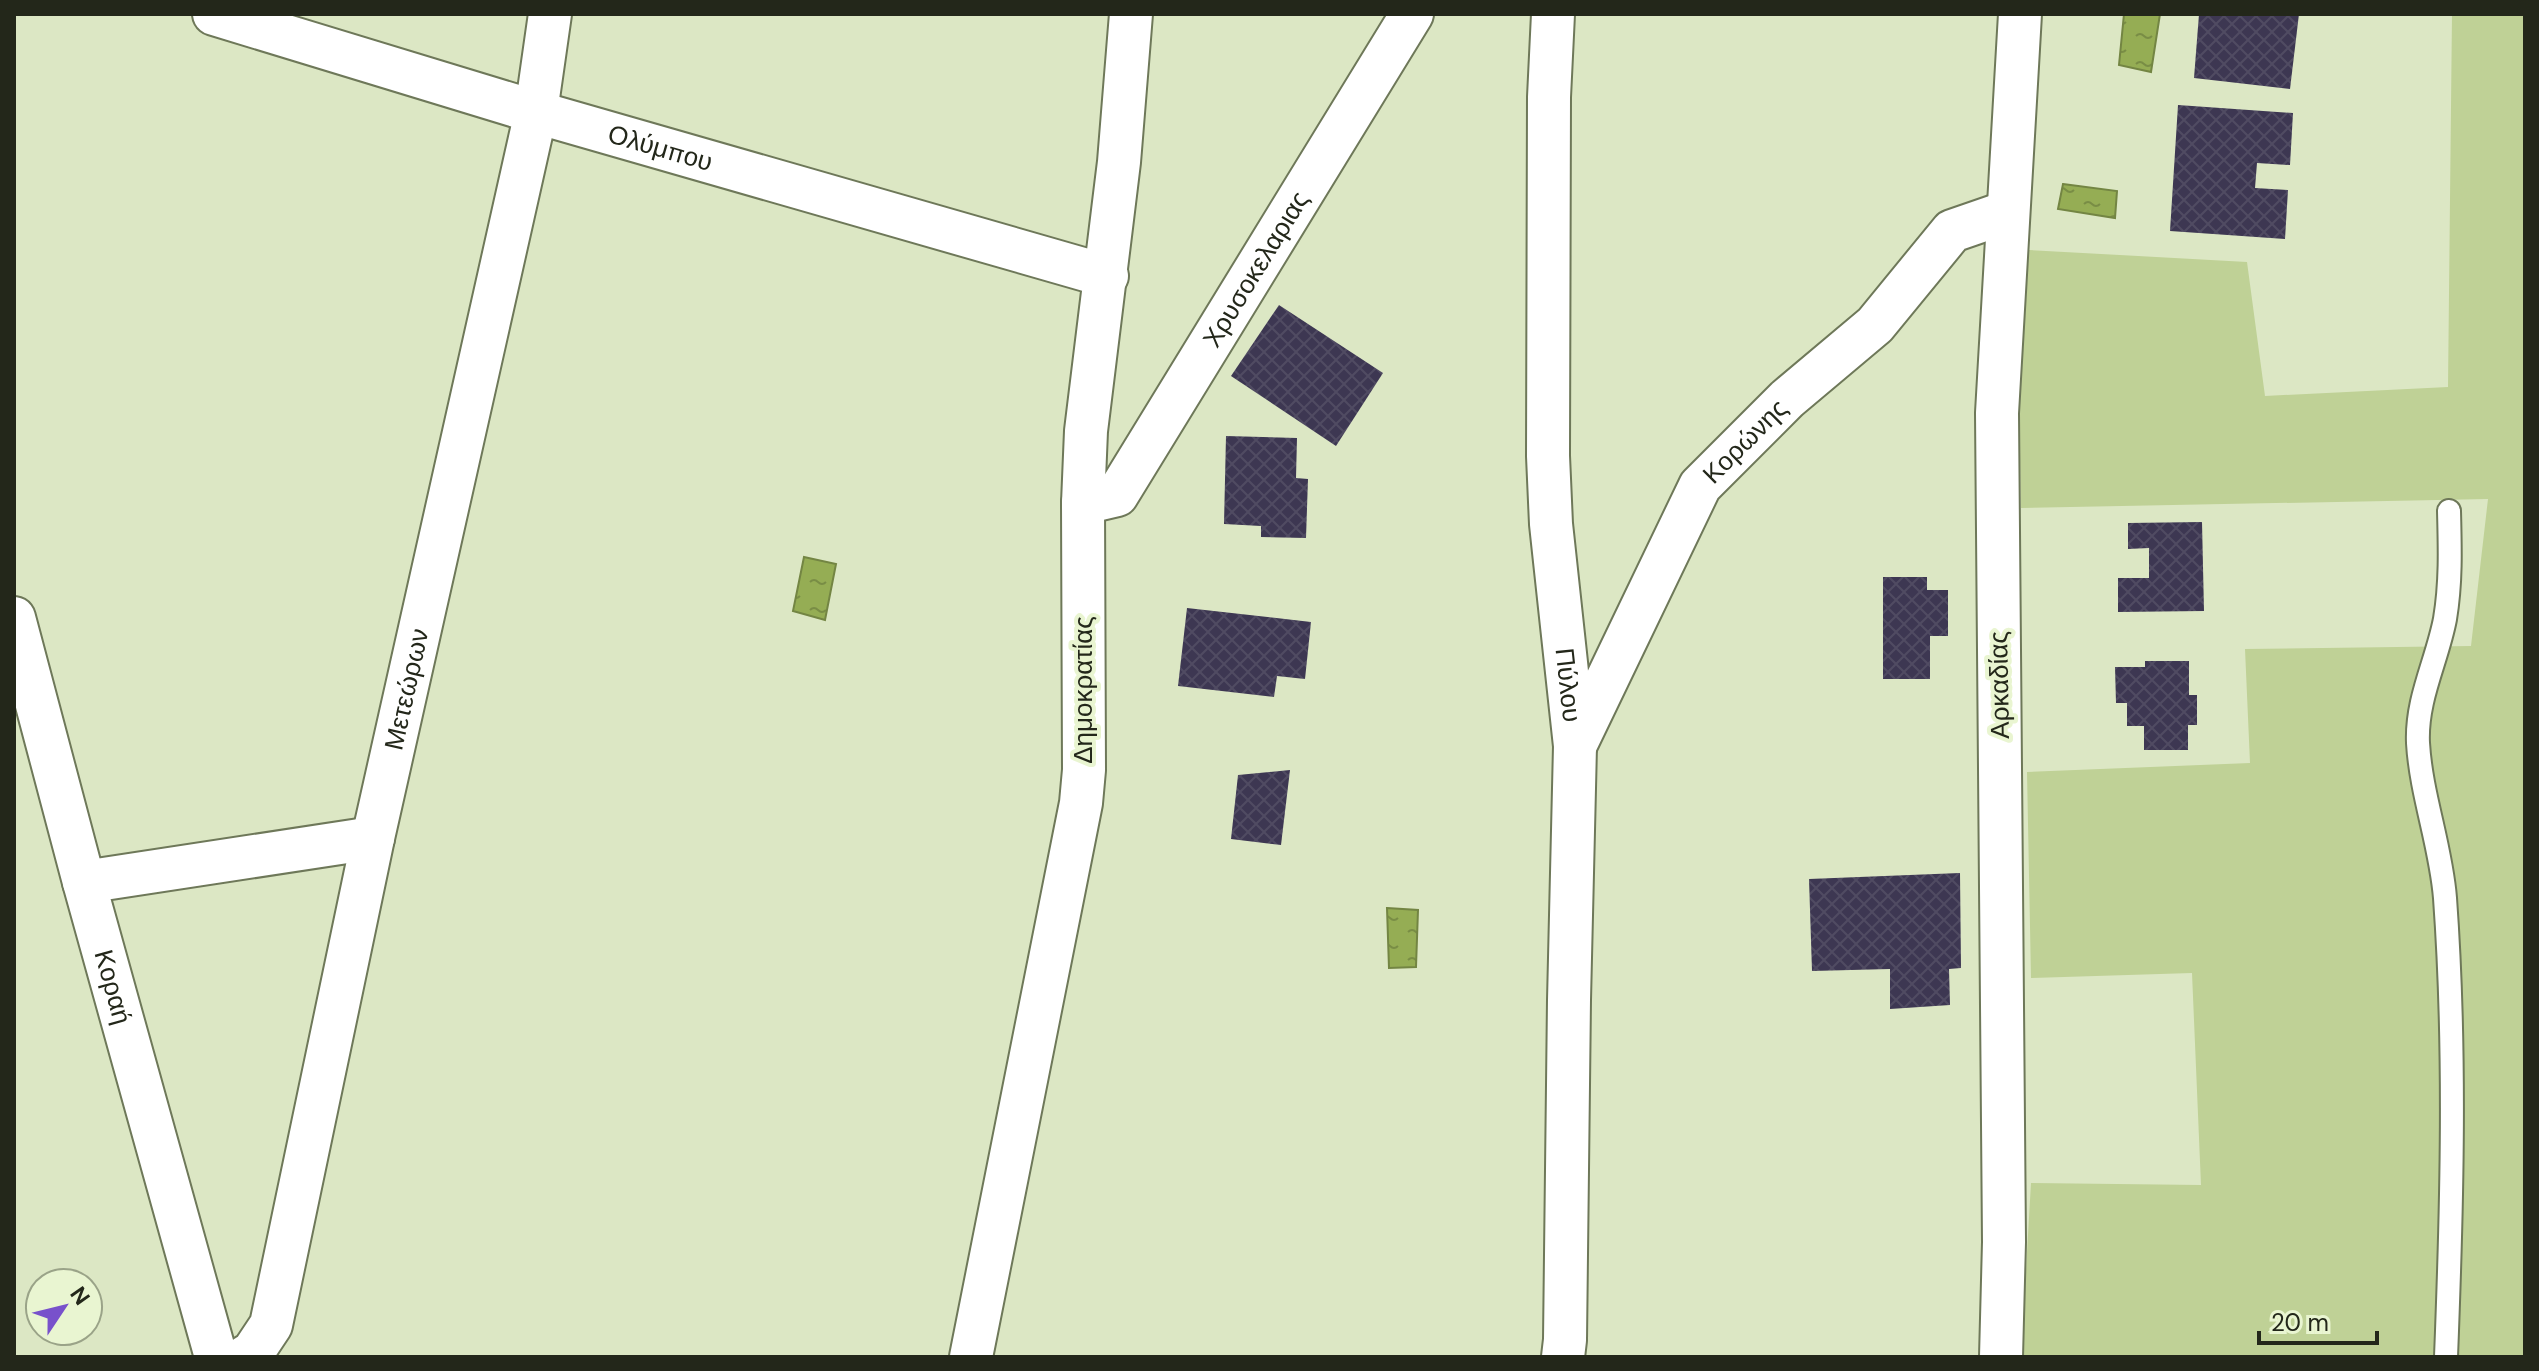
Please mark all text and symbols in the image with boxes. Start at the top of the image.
street label: Ολύμπου [604,117,717,179]
street label: Χρυσοκελαριας [1195,185,1316,353]
street label: Κορώνης [1695,391,1795,491]
street label: Δημοκρατίας [1066,616,1100,764]
street label: Μετεώρων [376,625,437,753]
street label: Αρκαδίας [1981,631,2017,739]
street label: Πύλου [1548,646,1589,724]
street label: Κοραή [87,946,140,1028]
north arrow [24,1267,104,1347]
text: N [63,1281,96,1311]
scale bar [2259,1295,2377,1345]
text: 20 m [2271,1307,2329,1338]

